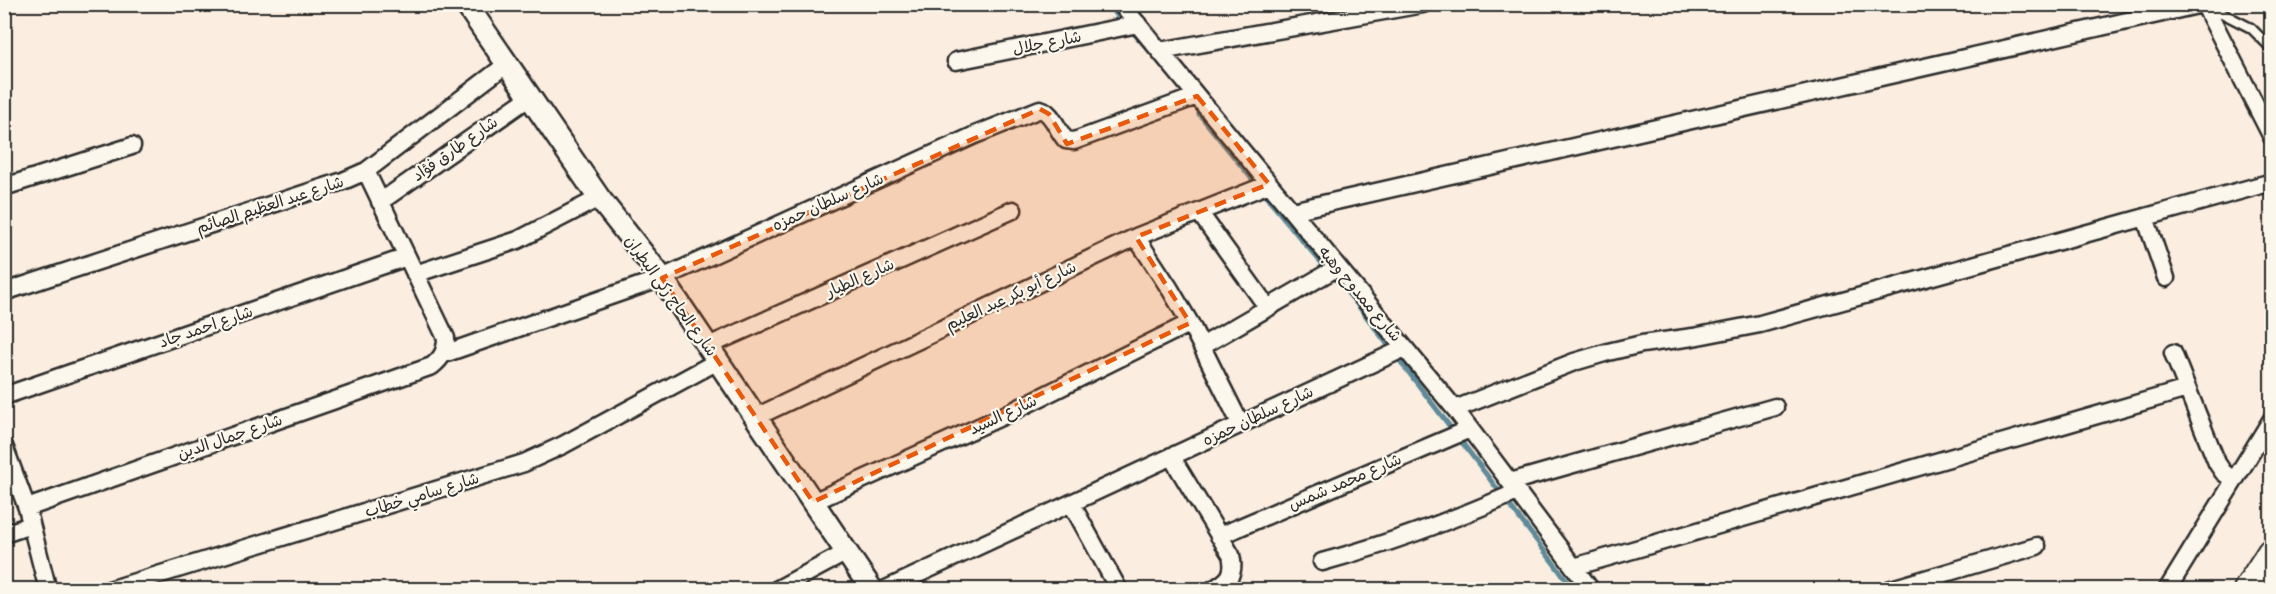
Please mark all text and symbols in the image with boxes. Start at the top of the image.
street label: شارع جلال [1011,27,1083,60]
street label: شارع طارق فؤاد [408,112,502,187]
street label: شارع سلطان حمزه [769,168,887,236]
street label: شارع عبد العظيم الصائم [194,172,347,240]
street label: شارع الحاج زكى البطران [619,231,722,361]
street label: شارع ممدوح وهبه [1313,242,1406,347]
street label: شارع الطيار [821,254,898,304]
street label: شارع أبو بكر عبد العليم [942,257,1080,337]
street label: شارع احمد جاد [156,302,256,353]
street label: شارع سلطان حمزه [1199,382,1317,451]
street label: شارع السيد [966,391,1041,440]
street label: شارع جمال الدين [175,410,285,465]
street label: شارع محمد شمس [1285,449,1405,516]
street label: شارع سامي خطاب [362,468,483,526]

